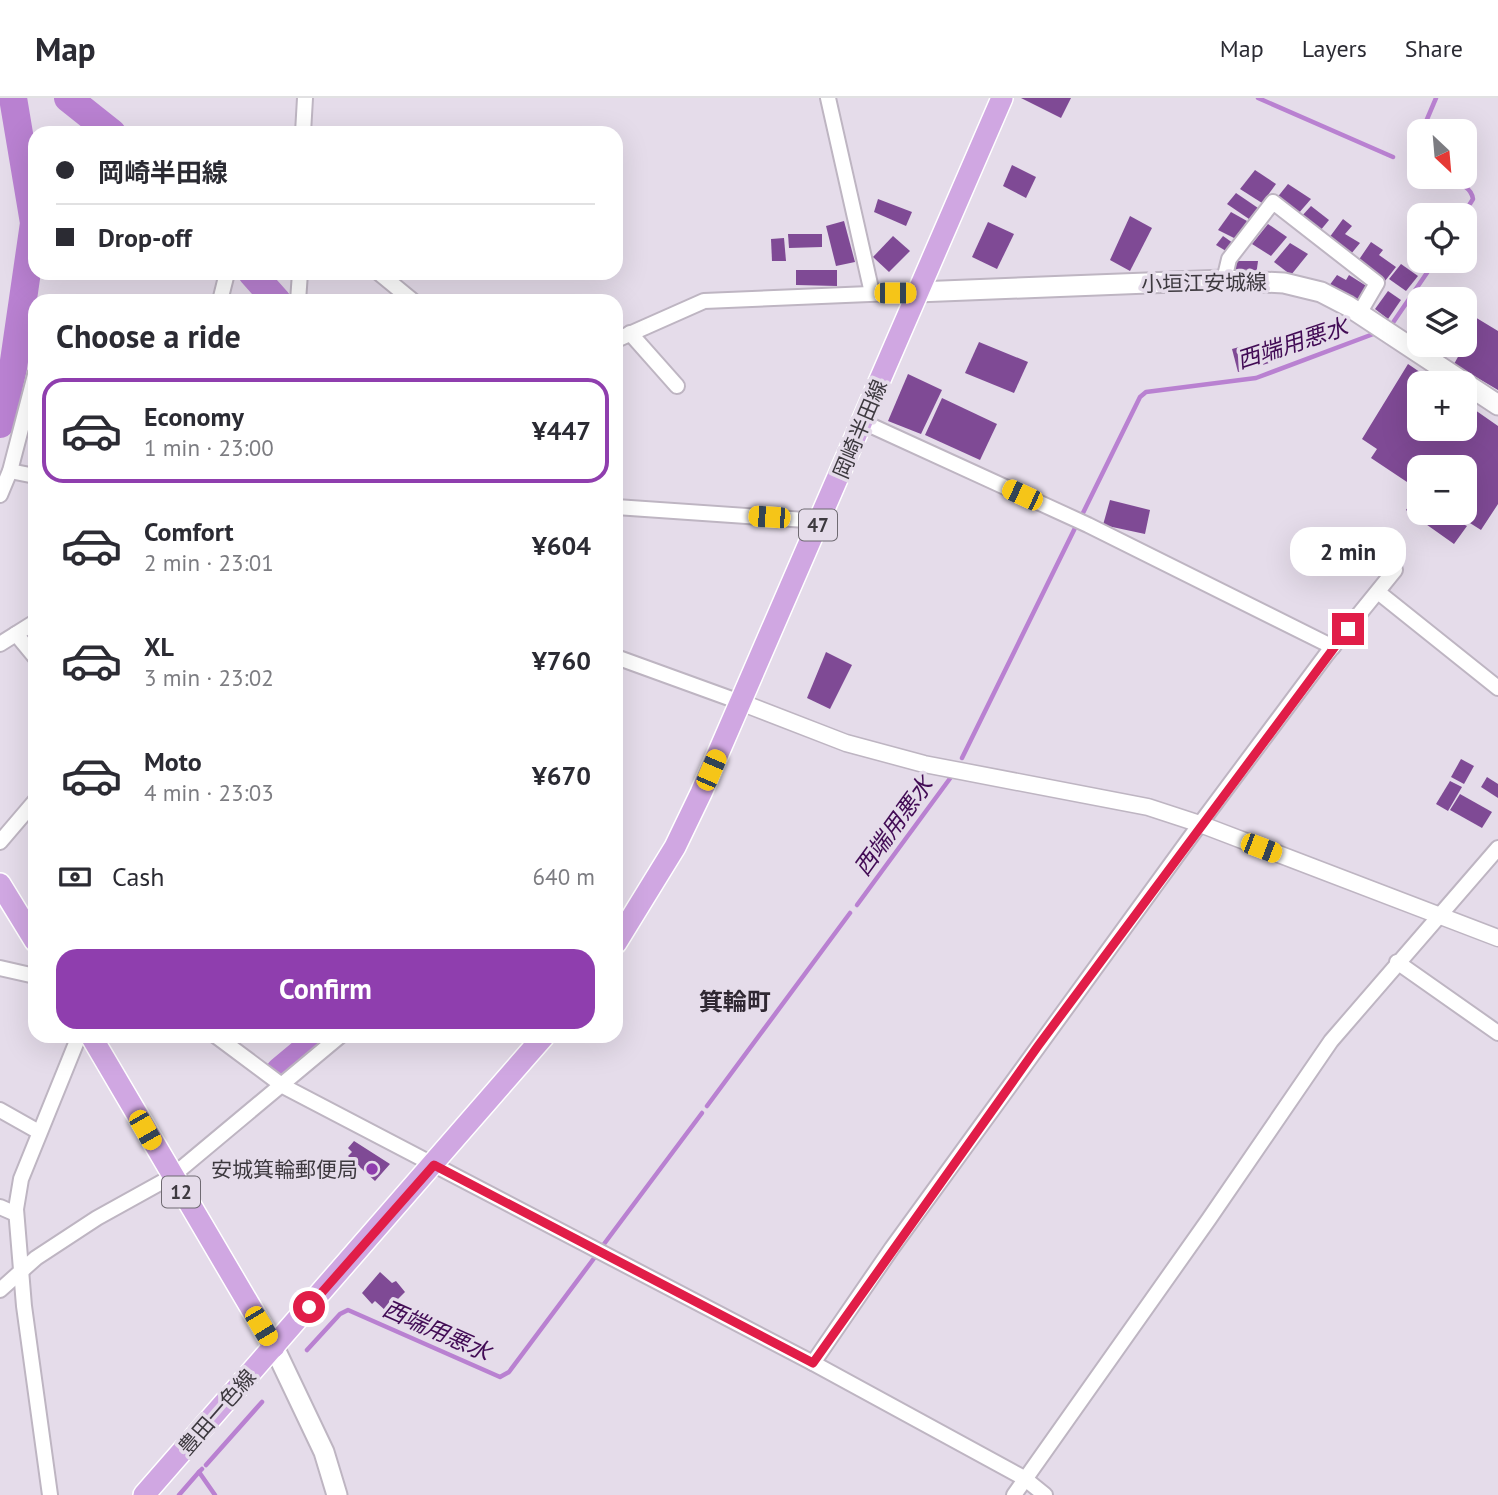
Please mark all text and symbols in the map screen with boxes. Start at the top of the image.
text: Map [35,27,96,70]
text: Map [1220,33,1264,64]
text: Layers [1302,33,1367,64]
text: Share [1405,33,1463,64]
north arrow [1407,119,1477,189]
map controls [1407,119,1477,525]
text: 岡崎半田線 [98,156,228,189]
button: locate [1407,203,1477,273]
text: Drop-off [98,221,192,254]
street label: 小垣江安城線 [1141,268,1267,298]
car [875,283,917,304]
button: layers [1407,287,1477,357]
water label: 西端用悪水 [1233,311,1354,375]
text: Choose a ride [56,315,241,357]
button: + [1407,371,1477,441]
street label: 岡崎半田線 [827,375,893,483]
icon: car [60,399,123,462]
text: Economy [144,400,244,433]
text: ¥447 [532,414,591,447]
text: 1 min · 23:00 [144,433,274,462]
button: − [1407,455,1477,525]
car [999,477,1046,513]
car [748,505,791,529]
road number: 47 [799,510,837,540]
icon: car [60,514,123,577]
text: Comfort [144,515,234,548]
callout: 2 min [1290,528,1406,576]
text: ¥604 [532,529,591,562]
text: 2 min [1320,537,1376,566]
text: 2 min · 23:01 [144,548,274,577]
route end [1332,613,1364,645]
icon: car [60,629,123,692]
text: XL [144,630,174,663]
text: ¥760 [532,644,591,677]
text: 3 min · 23:02 [144,663,274,692]
icon: car [60,744,123,807]
text: Moto [144,745,202,778]
car [694,747,729,793]
text: ¥670 [532,759,591,792]
water label: 西端用悪水 [847,769,940,881]
text: 4 min · 23:03 [144,778,274,807]
car [1238,831,1285,865]
icon: cash [56,858,94,896]
text: Cash [112,860,164,893]
text: 640 m [533,862,595,891]
button: Confirm [56,949,595,1029]
district label: 箕輪町 [699,986,771,1017]
car [126,1107,165,1153]
place label: 安城箕輪郵便局 [211,1156,358,1183]
marker: 安城箕輪郵便局 [364,1161,380,1177]
road number: 12 [162,1176,200,1208]
route start [293,1291,325,1323]
water label: 西端用悪水 [379,1293,498,1368]
car [242,1303,281,1349]
street label: 豊田一色線 [172,1364,262,1460]

